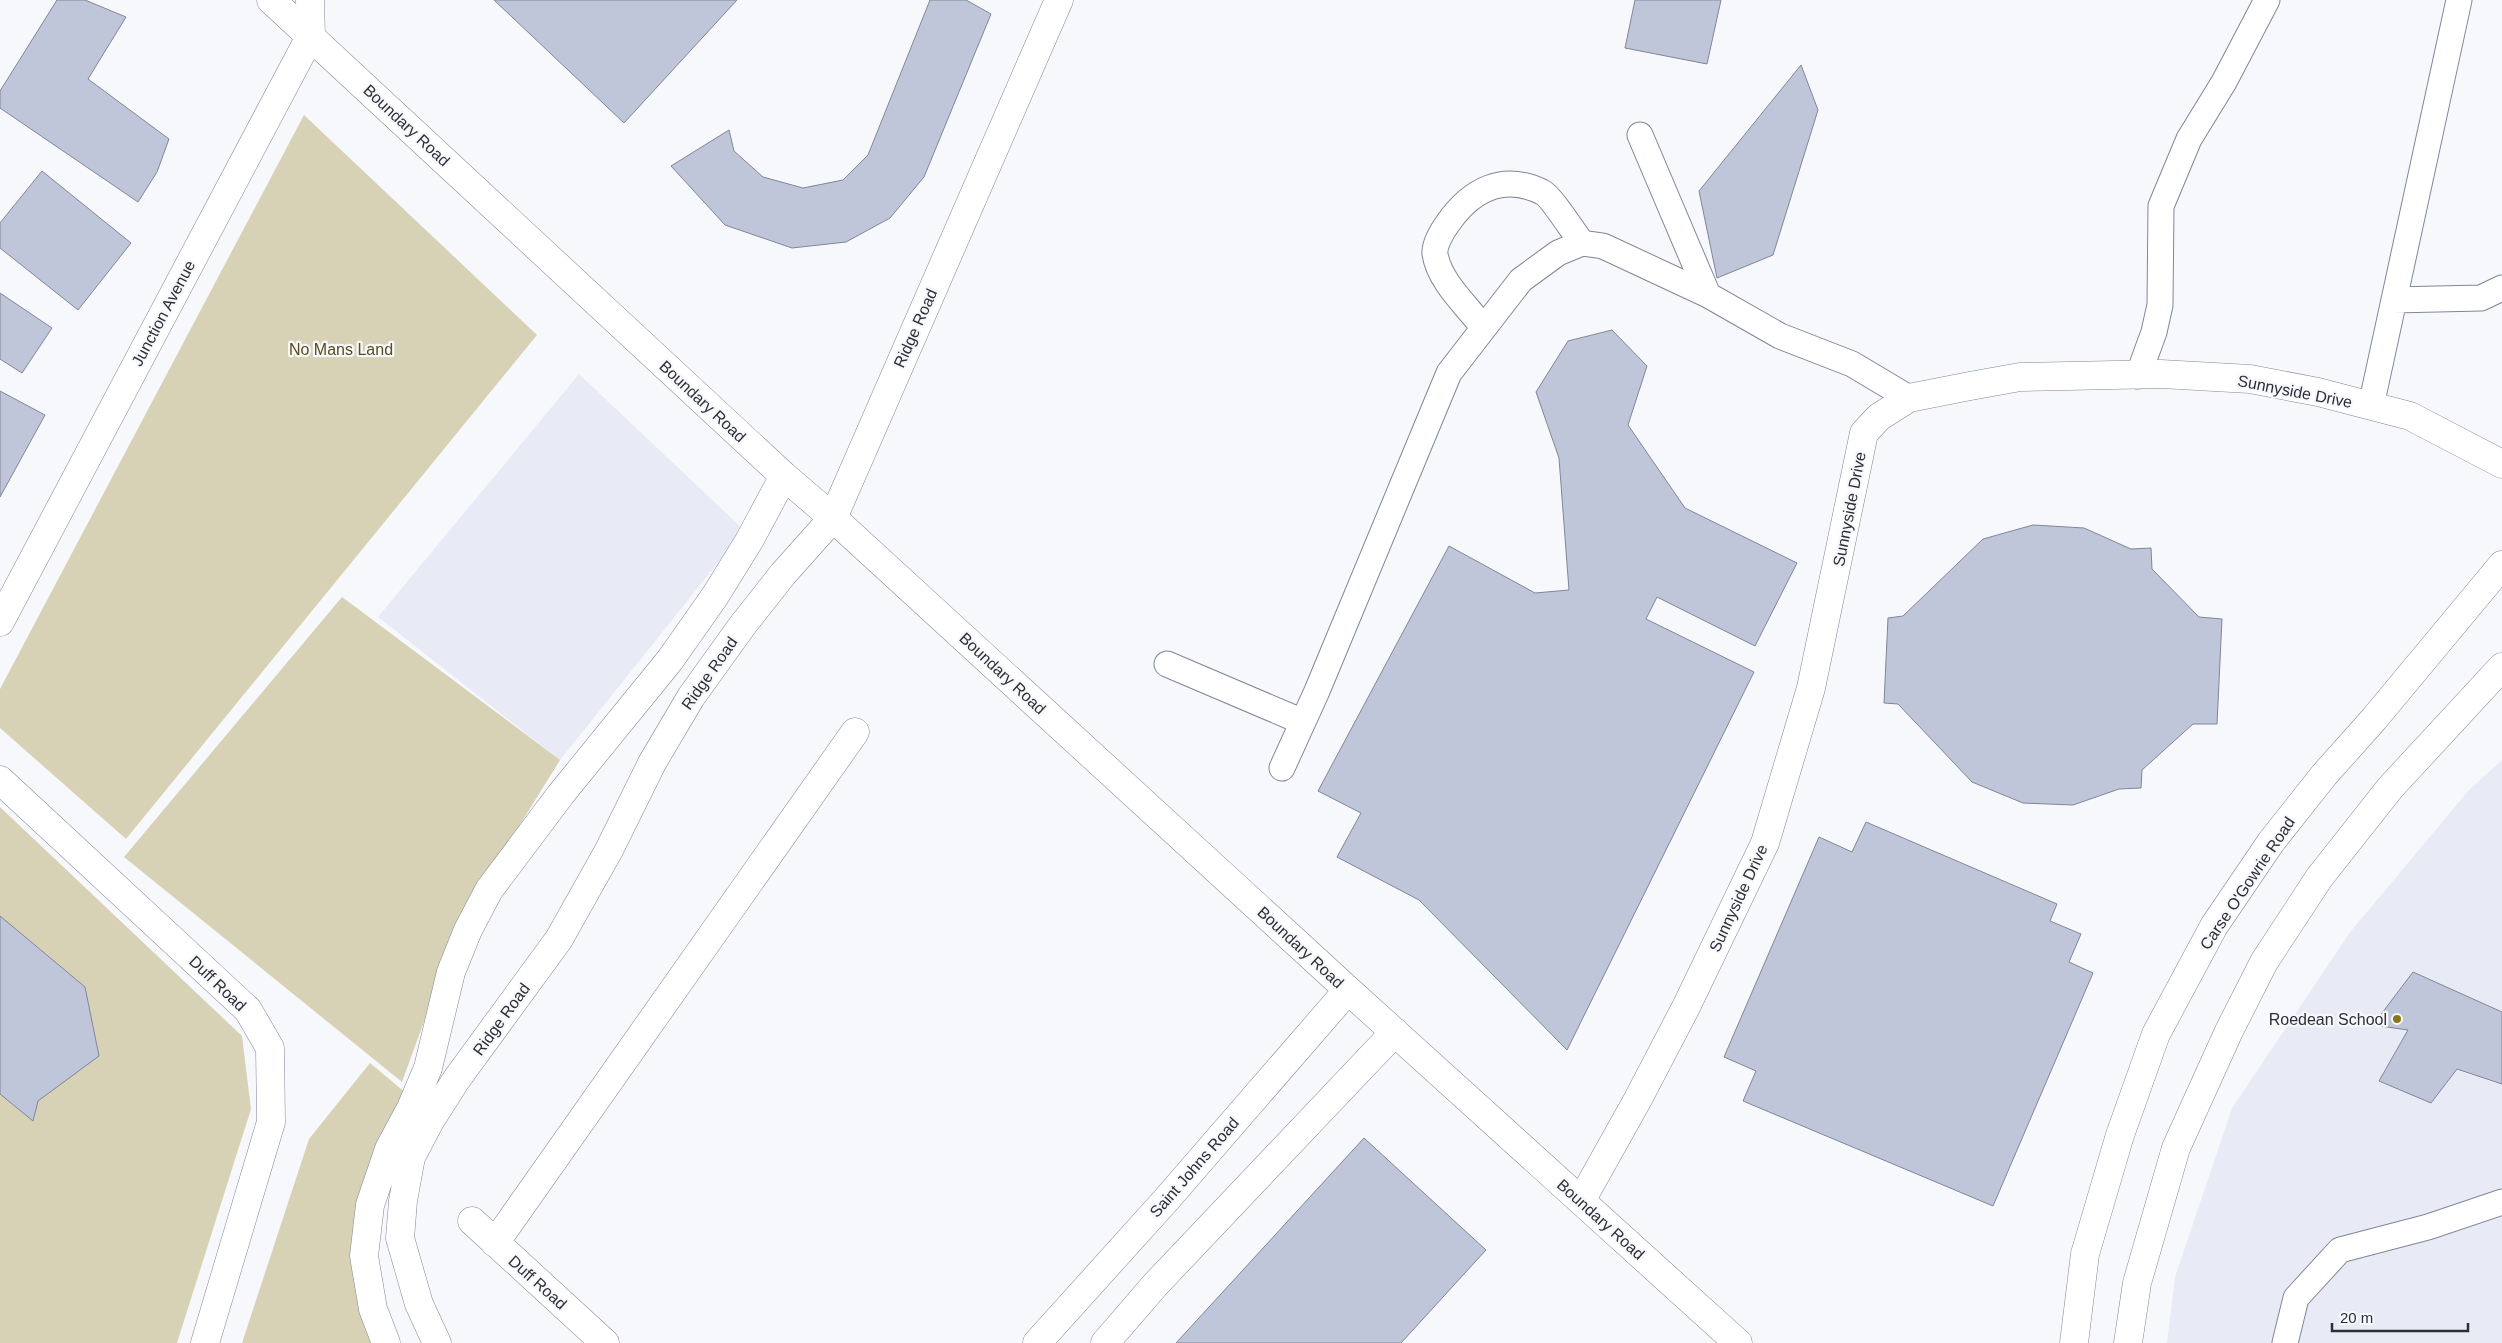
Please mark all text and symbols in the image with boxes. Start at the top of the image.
street label: Boundary Road [360,81,453,169]
street label: Junction Avenue [128,257,198,369]
street label: Ridge Road [891,286,940,370]
park label: No Mans Land [289,341,393,358]
street label: Boundary Road [656,357,749,445]
street label: Sunnyside Drive [2236,372,2354,411]
street label: Sunnyside Drive [1830,450,1869,568]
street label: Boundary Road [956,629,1049,717]
street label: Ridge Road [678,634,741,713]
street label: Carse O'Gowrie Road [2197,814,2298,953]
street label: Sunnyside Drive [1706,842,1771,955]
street label: Boundary Road [1254,903,1347,991]
street label: Duff Road [186,952,249,1014]
street label: Ridge Road [470,980,533,1058]
place label: Roedean School [2269,1011,2387,1028]
marker: Roedean School [2391,1013,2403,1025]
street label: Saint Johns Road [1147,1114,1242,1221]
street label: Boundary Road [1554,1176,1648,1263]
street label: Duff Road [505,1252,570,1313]
scale bar [2332,1300,2468,1332]
text: 20 m [2340,1309,2373,1326]

